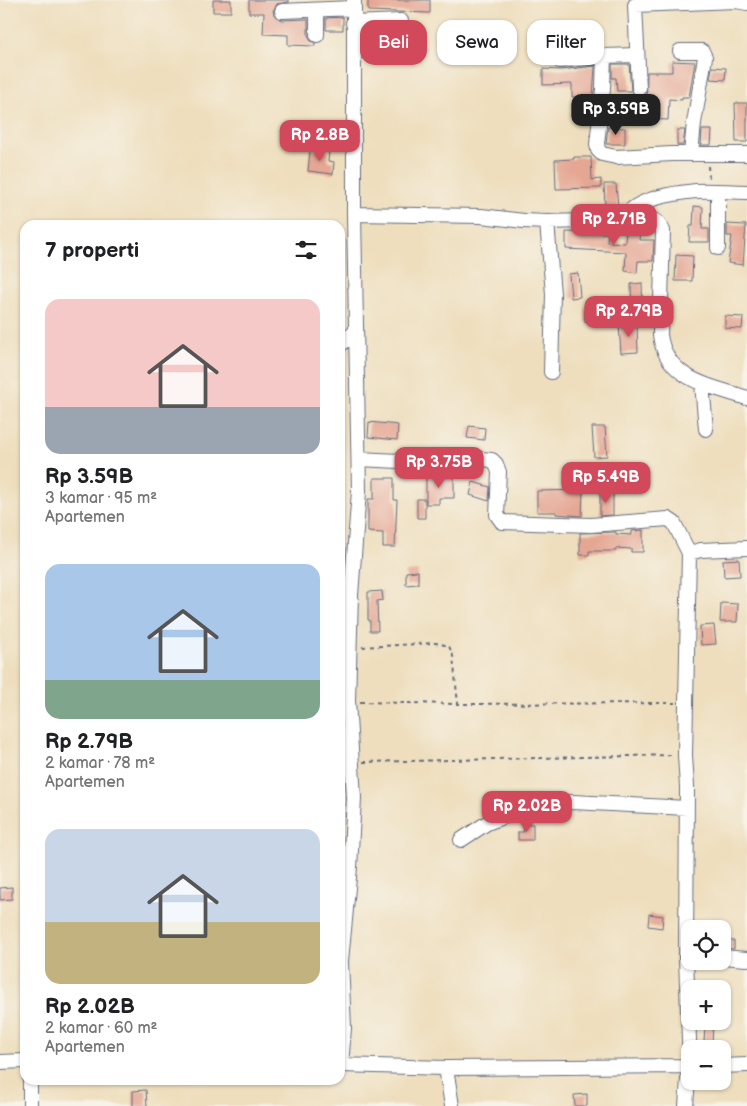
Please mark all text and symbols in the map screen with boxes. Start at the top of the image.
chip: Beli [360,20,427,65]
chip: Sewa [437,20,517,65]
chip: Filter [527,20,604,65]
pin: Rp 3.59B [564,94,668,136]
text: Rp 3.59B [582,100,650,119]
pin: Rp 2.8B [274,120,366,162]
text: Rp 2.8B [291,126,349,145]
pin: Rp 2.71B [562,204,666,246]
text: Rp 2.71B [582,210,646,229]
icon: filters [292,236,320,264]
text: 7 properti [45,238,139,263]
pin: Rp 2.79B [577,296,681,338]
text: Rp 2.79B [595,302,663,321]
icon: home [138,331,228,421]
pin: Rp 3.75B [387,446,491,489]
text: Rp 3.75B [406,453,472,472]
pin: Rp 5.49B [554,462,658,504]
text: Rp 3.59B [45,464,133,489]
text: Rp 5.49B [572,468,640,487]
text: 3 kamar · 95 m² [45,489,157,508]
text: Apartemen [45,508,125,527]
icon: home [138,596,228,686]
text: Rp 2.79B [45,729,133,754]
text: 2 kamar · 78 m² [45,754,155,773]
text: Apartemen [45,773,125,792]
pin: Rp 2.02B [475,790,579,833]
text: Rp 2.02B [493,797,561,816]
icon: home [138,861,228,951]
map controls [681,920,731,1090]
button: locate [681,920,731,970]
button: + [681,980,731,1030]
text: Rp 2.02B [45,994,135,1019]
text: 2 kamar · 60 m² [45,1019,158,1038]
text: Apartemen [45,1038,125,1057]
button: − [681,1040,731,1090]

